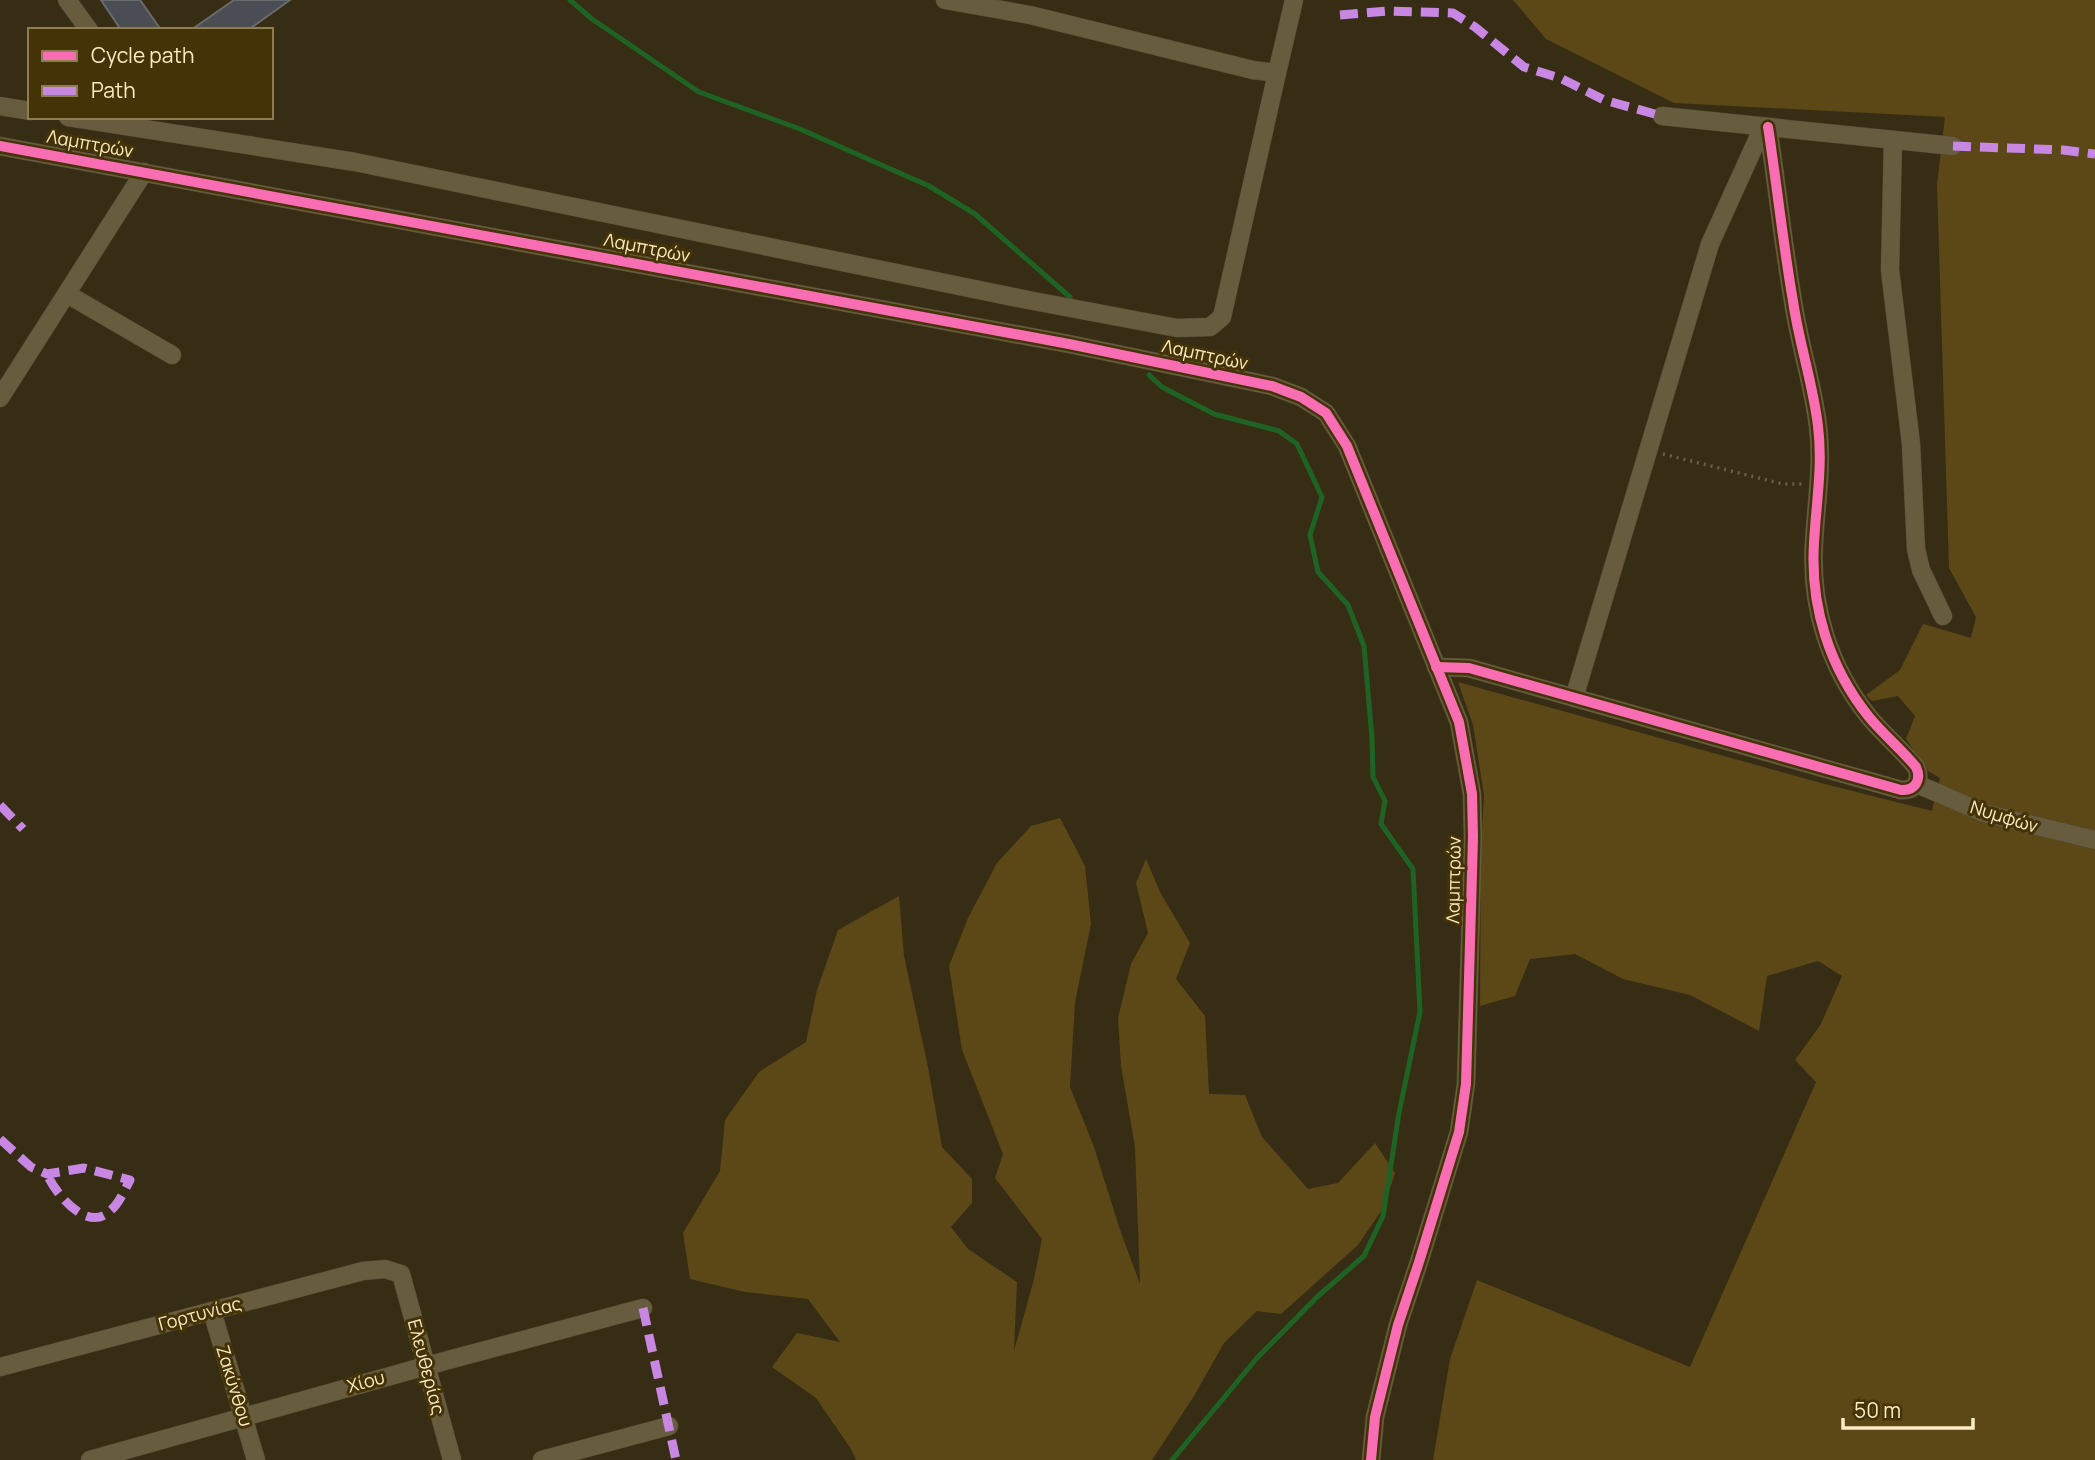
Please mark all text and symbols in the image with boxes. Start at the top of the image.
legend [28,28,273,119]
text: Cycle path [91,41,194,69]
text: Path [91,76,136,104]
street label: Λαμπτρών [45,124,135,162]
street label: Λαμπτρών [602,227,692,267]
street label: Λαμπτρών [1160,333,1250,375]
street label: Νυμφών [1967,794,2041,838]
street label: Λαμπτρών [1440,836,1466,924]
street label: Γορτυνίας [156,1290,244,1336]
street label: Ελευθερίας [403,1316,451,1417]
street label: Ζακύνθου [211,1342,259,1429]
street label: Χίου [344,1365,387,1398]
scale bar [1843,1386,1972,1430]
text: 50 m [1854,1396,1901,1424]

